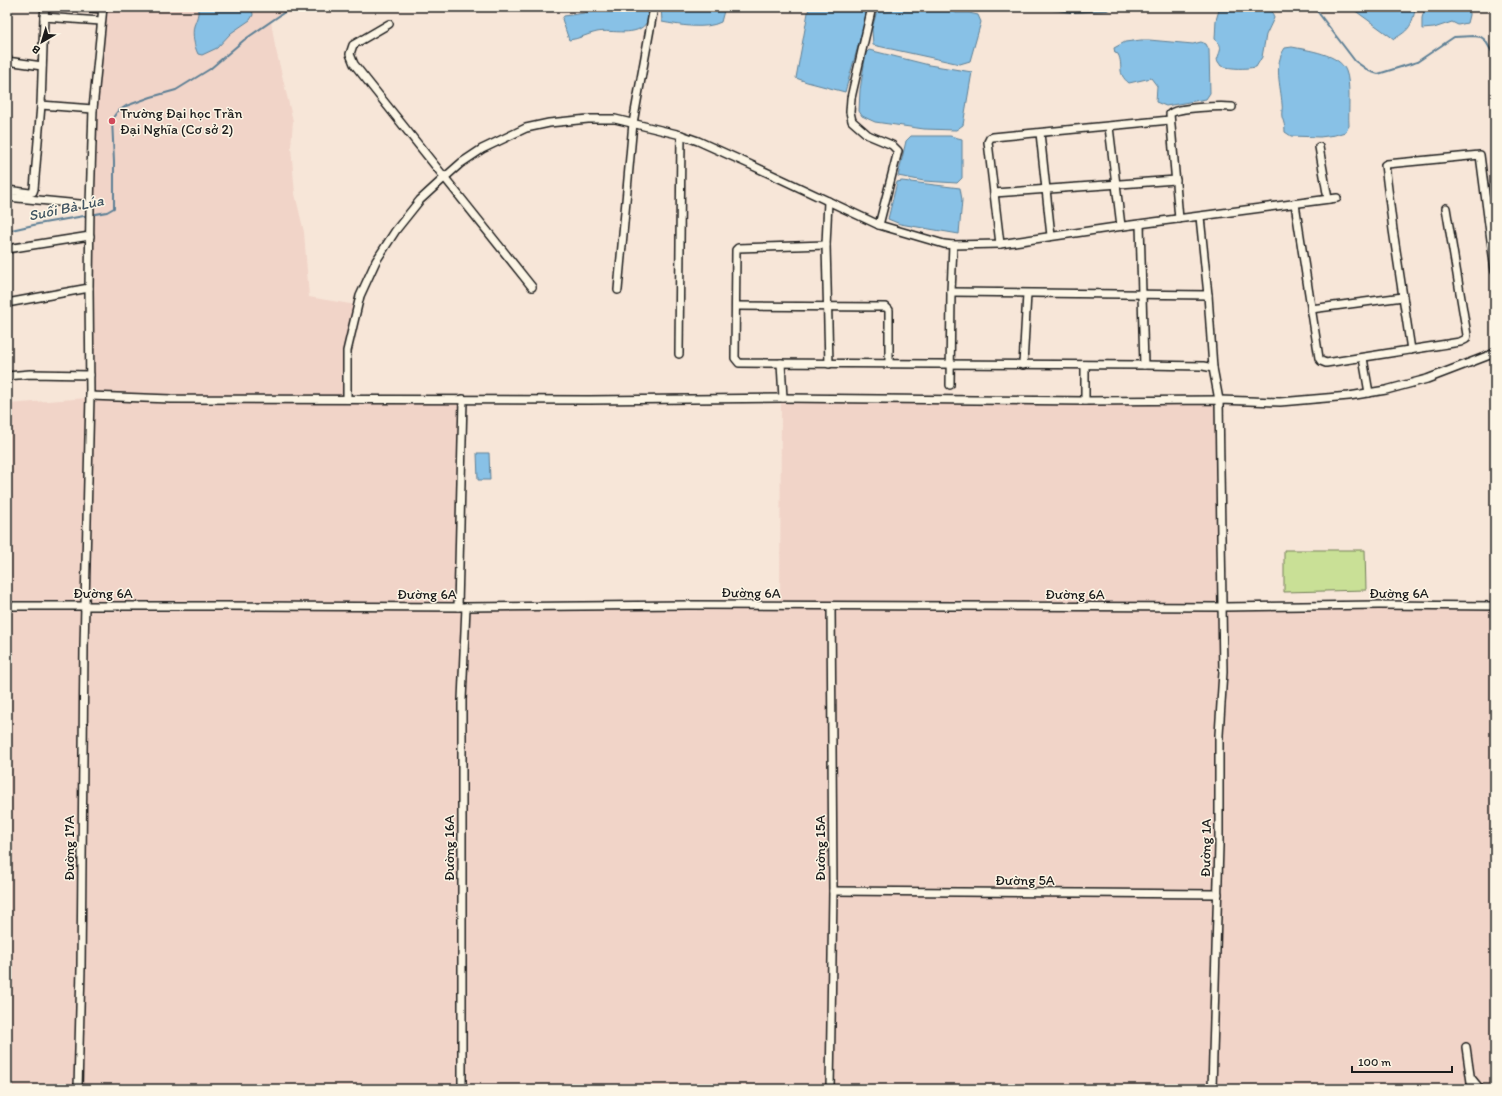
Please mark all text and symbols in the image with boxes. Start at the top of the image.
north arrow [22,22,62,62]
text: B [29,42,43,57]
place label: Trường Đại học Trần Đại Nghĩa (Cơ sở 2) [120,105,242,138]
marker: Trường Đại học Trần Đại Nghĩa (Cơ sở 2) [107,116,117,126]
water label: Suối Bà Lúa [27,191,105,225]
street label: Đường 6A [721,584,781,602]
street label: Đường 6A [73,585,133,602]
street label: Đường 6A [1369,585,1429,602]
street label: Đường 6A [397,586,457,603]
street label: Đường 6A [1045,586,1105,603]
street label: Đường 17A [61,815,78,881]
street label: Đường 16A [441,815,458,881]
street label: Đường 15A [812,815,829,881]
street label: Đường 1A [1197,819,1215,877]
street label: Đường 5A [995,872,1055,889]
scale bar [1352,1048,1452,1074]
text: 100 m [1358,1055,1391,1069]

